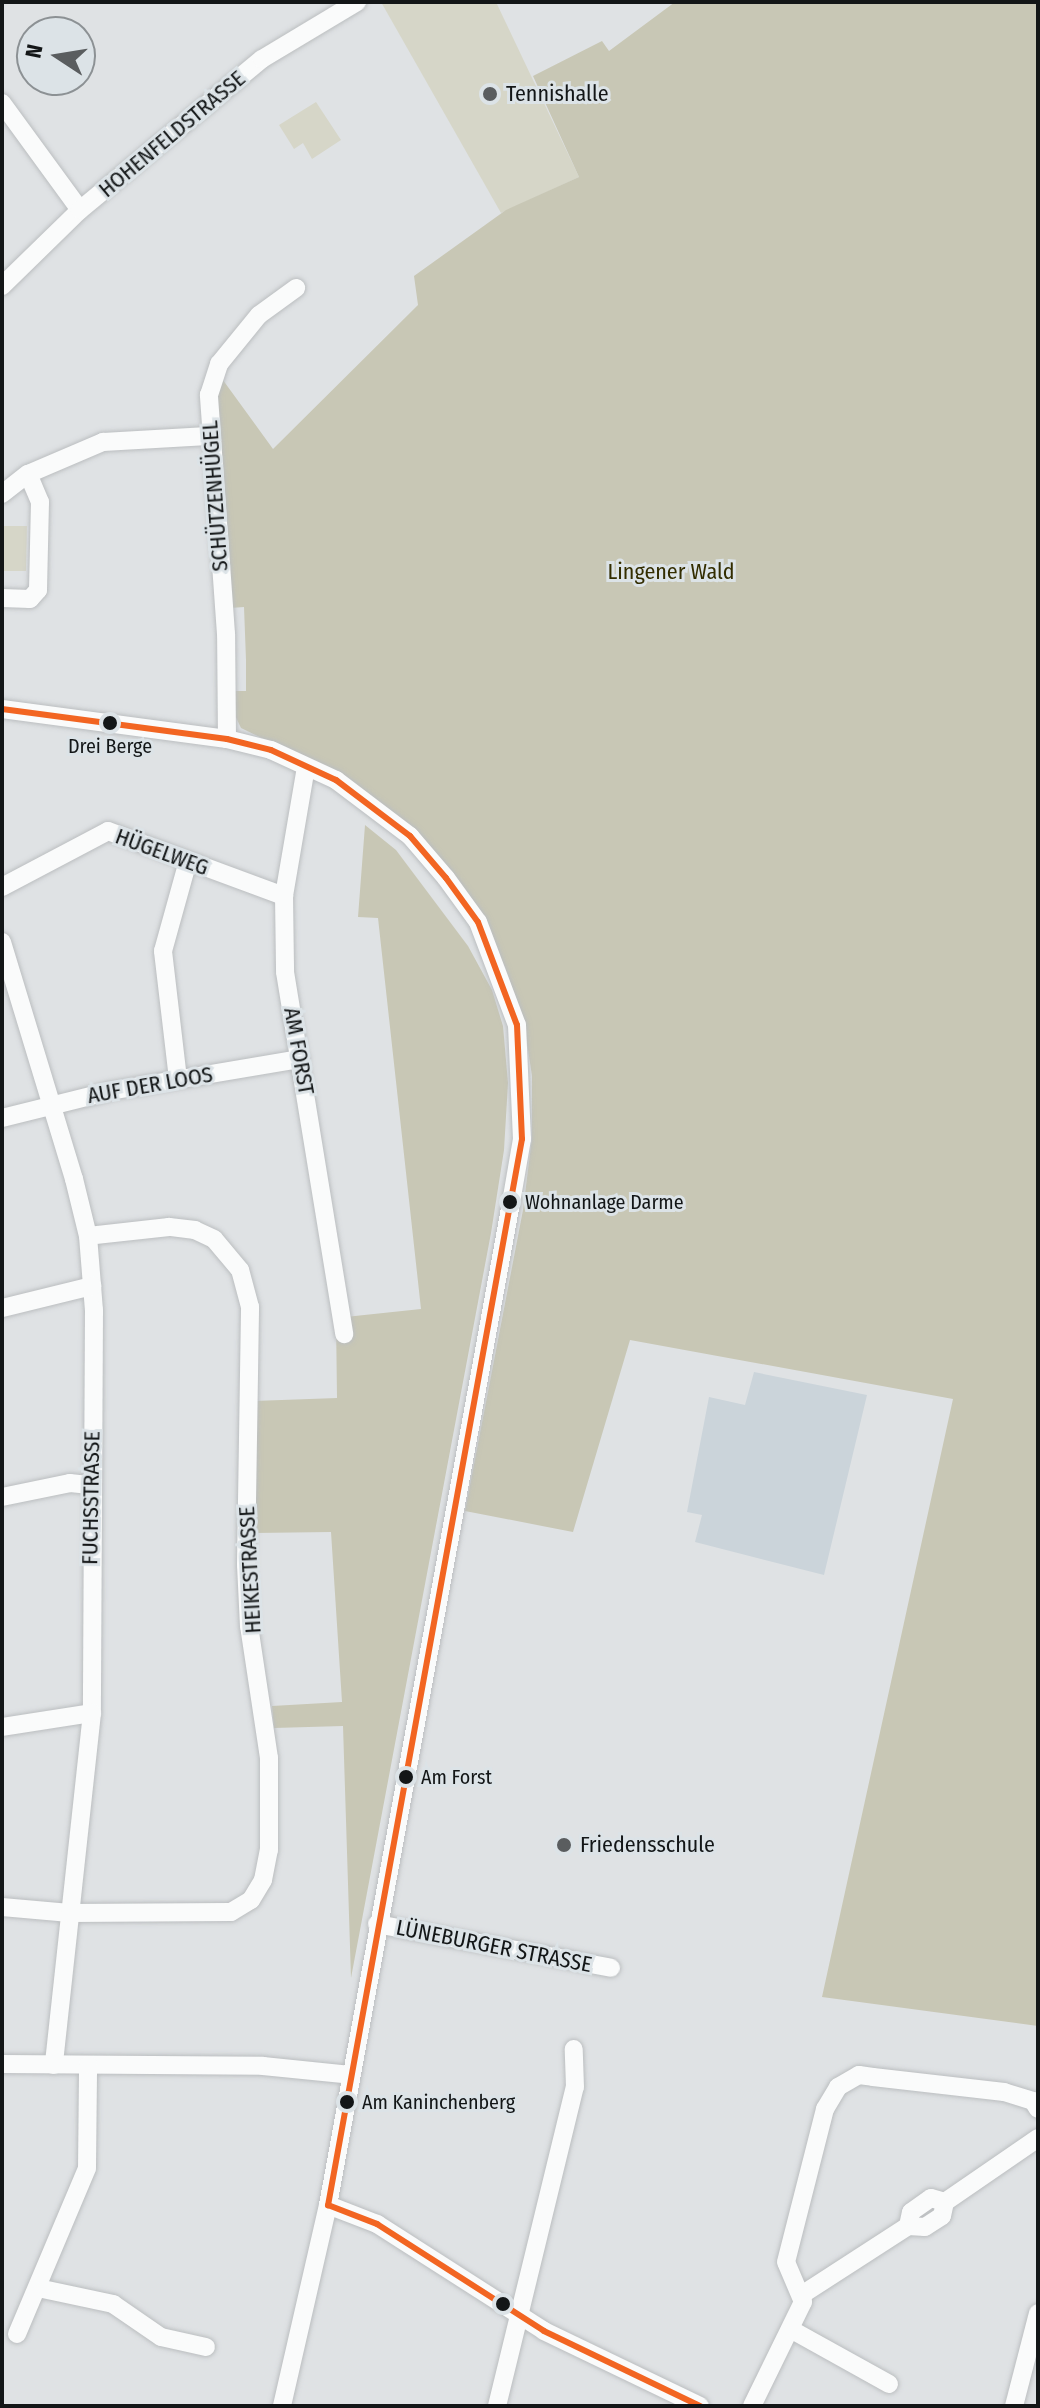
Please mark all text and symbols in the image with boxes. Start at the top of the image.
north arrow [16,16,96,96]
text: N [19,42,49,61]
street label: HOHENFELDSTRASSE [94,65,250,203]
place label: Tennishalle [506,81,608,107]
marker: Tennishalle [481,85,499,103]
street label: SCHÜTZENHÜGEL [197,420,233,572]
park label: Lingener Wald [608,559,734,585]
marker: Drei Berge [102,715,118,731]
place label: Drei Berge [68,734,152,758]
street label: HÜGELWEG [112,823,212,881]
street label: AM FORST [278,1005,320,1097]
street label: AUF DER LOOS [85,1061,215,1109]
place label: Wohnanlage Darme [525,1190,684,1214]
marker: Wohnanlage Darme [502,1194,518,1210]
street label: FUCHSSTRASSE [77,1431,105,1565]
street label: HEIKESTRASSE [233,1506,267,1634]
place label: Am Forst [421,1765,492,1789]
marker: Am Forst [398,1769,414,1785]
place label: Friedensschule [580,1832,715,1858]
marker: Friedensschule [555,1836,573,1854]
street label: LÜNEBURGER STRASSE [394,1914,594,1978]
place label: Am Kaninchenberg [362,2090,515,2114]
marker: Am Kaninchenberg [339,2094,355,2110]
unlabelled marker [495,2296,511,2312]

